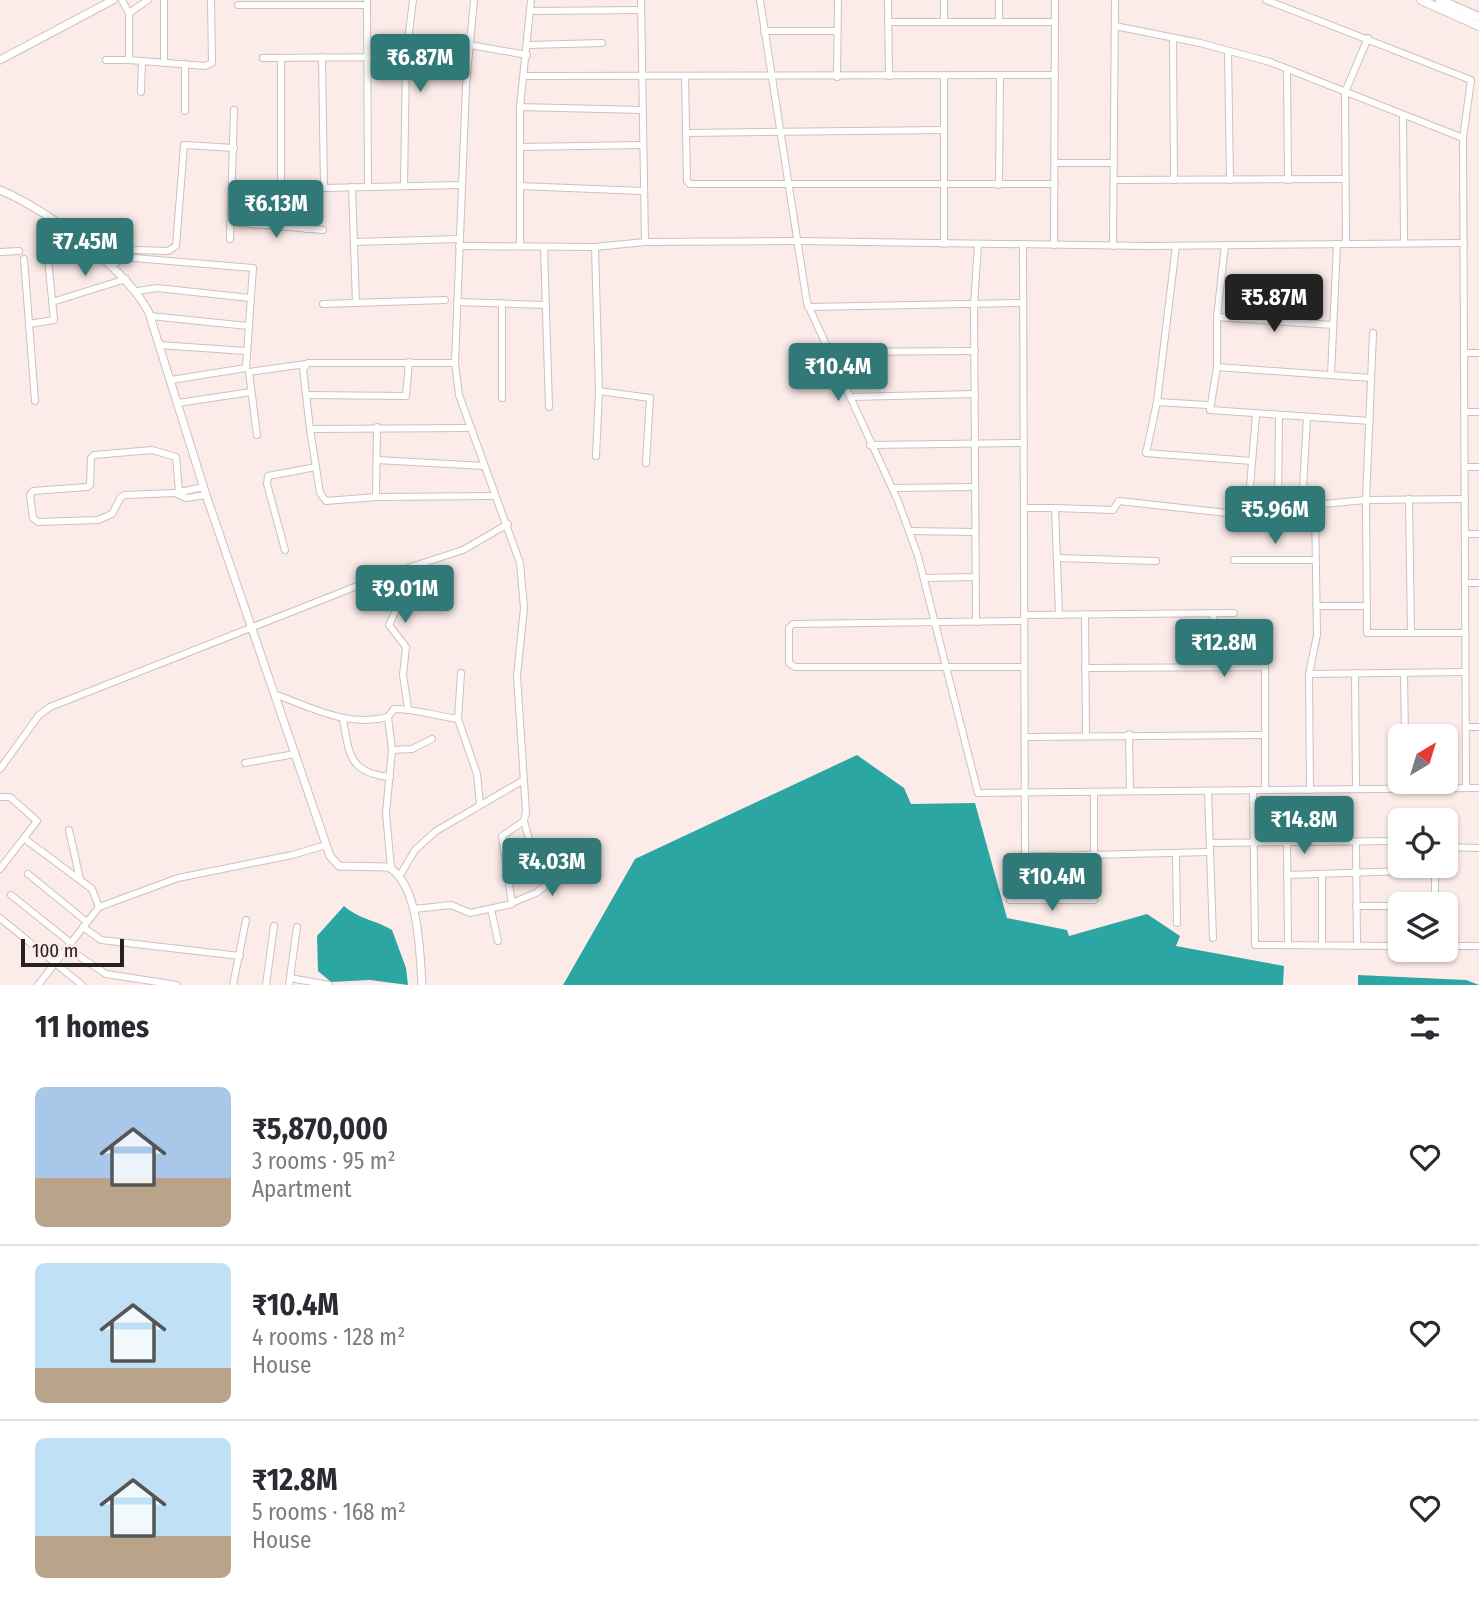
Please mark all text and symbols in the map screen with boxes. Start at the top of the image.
pin: ₹6.87M [363,34,477,94]
text: ₹6.87M [387,43,453,71]
pin: ₹6.13M [219,180,333,240]
text: ₹6.13M [244,189,308,217]
pin: ₹7.45M [28,218,142,278]
text: ₹7.45M [52,227,118,255]
pin: ₹5.87M [1217,274,1331,334]
text: ₹5.87M [1241,283,1307,311]
pin: ₹10.4M [781,344,895,403]
text: ₹10.4M [805,352,871,380]
pin: ₹5.96M [1218,486,1332,546]
text: ₹5.96M [1241,495,1309,523]
pin: ₹9.01M [348,566,462,625]
text: ₹9.01M [372,574,438,602]
pin: ₹12.8M [1167,620,1281,679]
text: ₹12.8M [1191,628,1257,656]
north arrow [1388,724,1458,794]
map controls [1388,724,1458,962]
pin: ₹14.8M [1247,796,1361,856]
text: ₹14.8M [1271,805,1337,833]
button: locate [1388,808,1458,878]
pin: ₹4.03M [495,838,609,898]
text: ₹4.03M [518,847,586,875]
pin: ₹10.4M [995,853,1109,913]
text: ₹10.4M [1019,862,1085,890]
button: layers [1388,892,1458,962]
scale bar [21,936,124,968]
text: 100 m [32,939,78,962]
icon: filters [1406,1008,1444,1046]
text: 11 homes [35,1009,149,1045]
text: ₹5,870,000 [252,1111,388,1147]
icon: home [91,1115,175,1199]
icon: heart [1406,1138,1444,1176]
text: 3 rooms · 95 m² [252,1147,396,1175]
text: Apartment [252,1175,352,1203]
text: ₹10.4M [252,1287,339,1323]
icon: home [91,1291,175,1375]
icon: heart [1406,1314,1444,1352]
text: 4 rooms · 128 m² [252,1323,405,1351]
text: House [252,1351,311,1379]
text: ₹12.8M [252,1462,338,1498]
icon: home [91,1466,175,1550]
icon: heart [1406,1489,1444,1527]
text: 5 rooms · 168 m² [252,1498,406,1526]
text: House [252,1526,311,1554]

